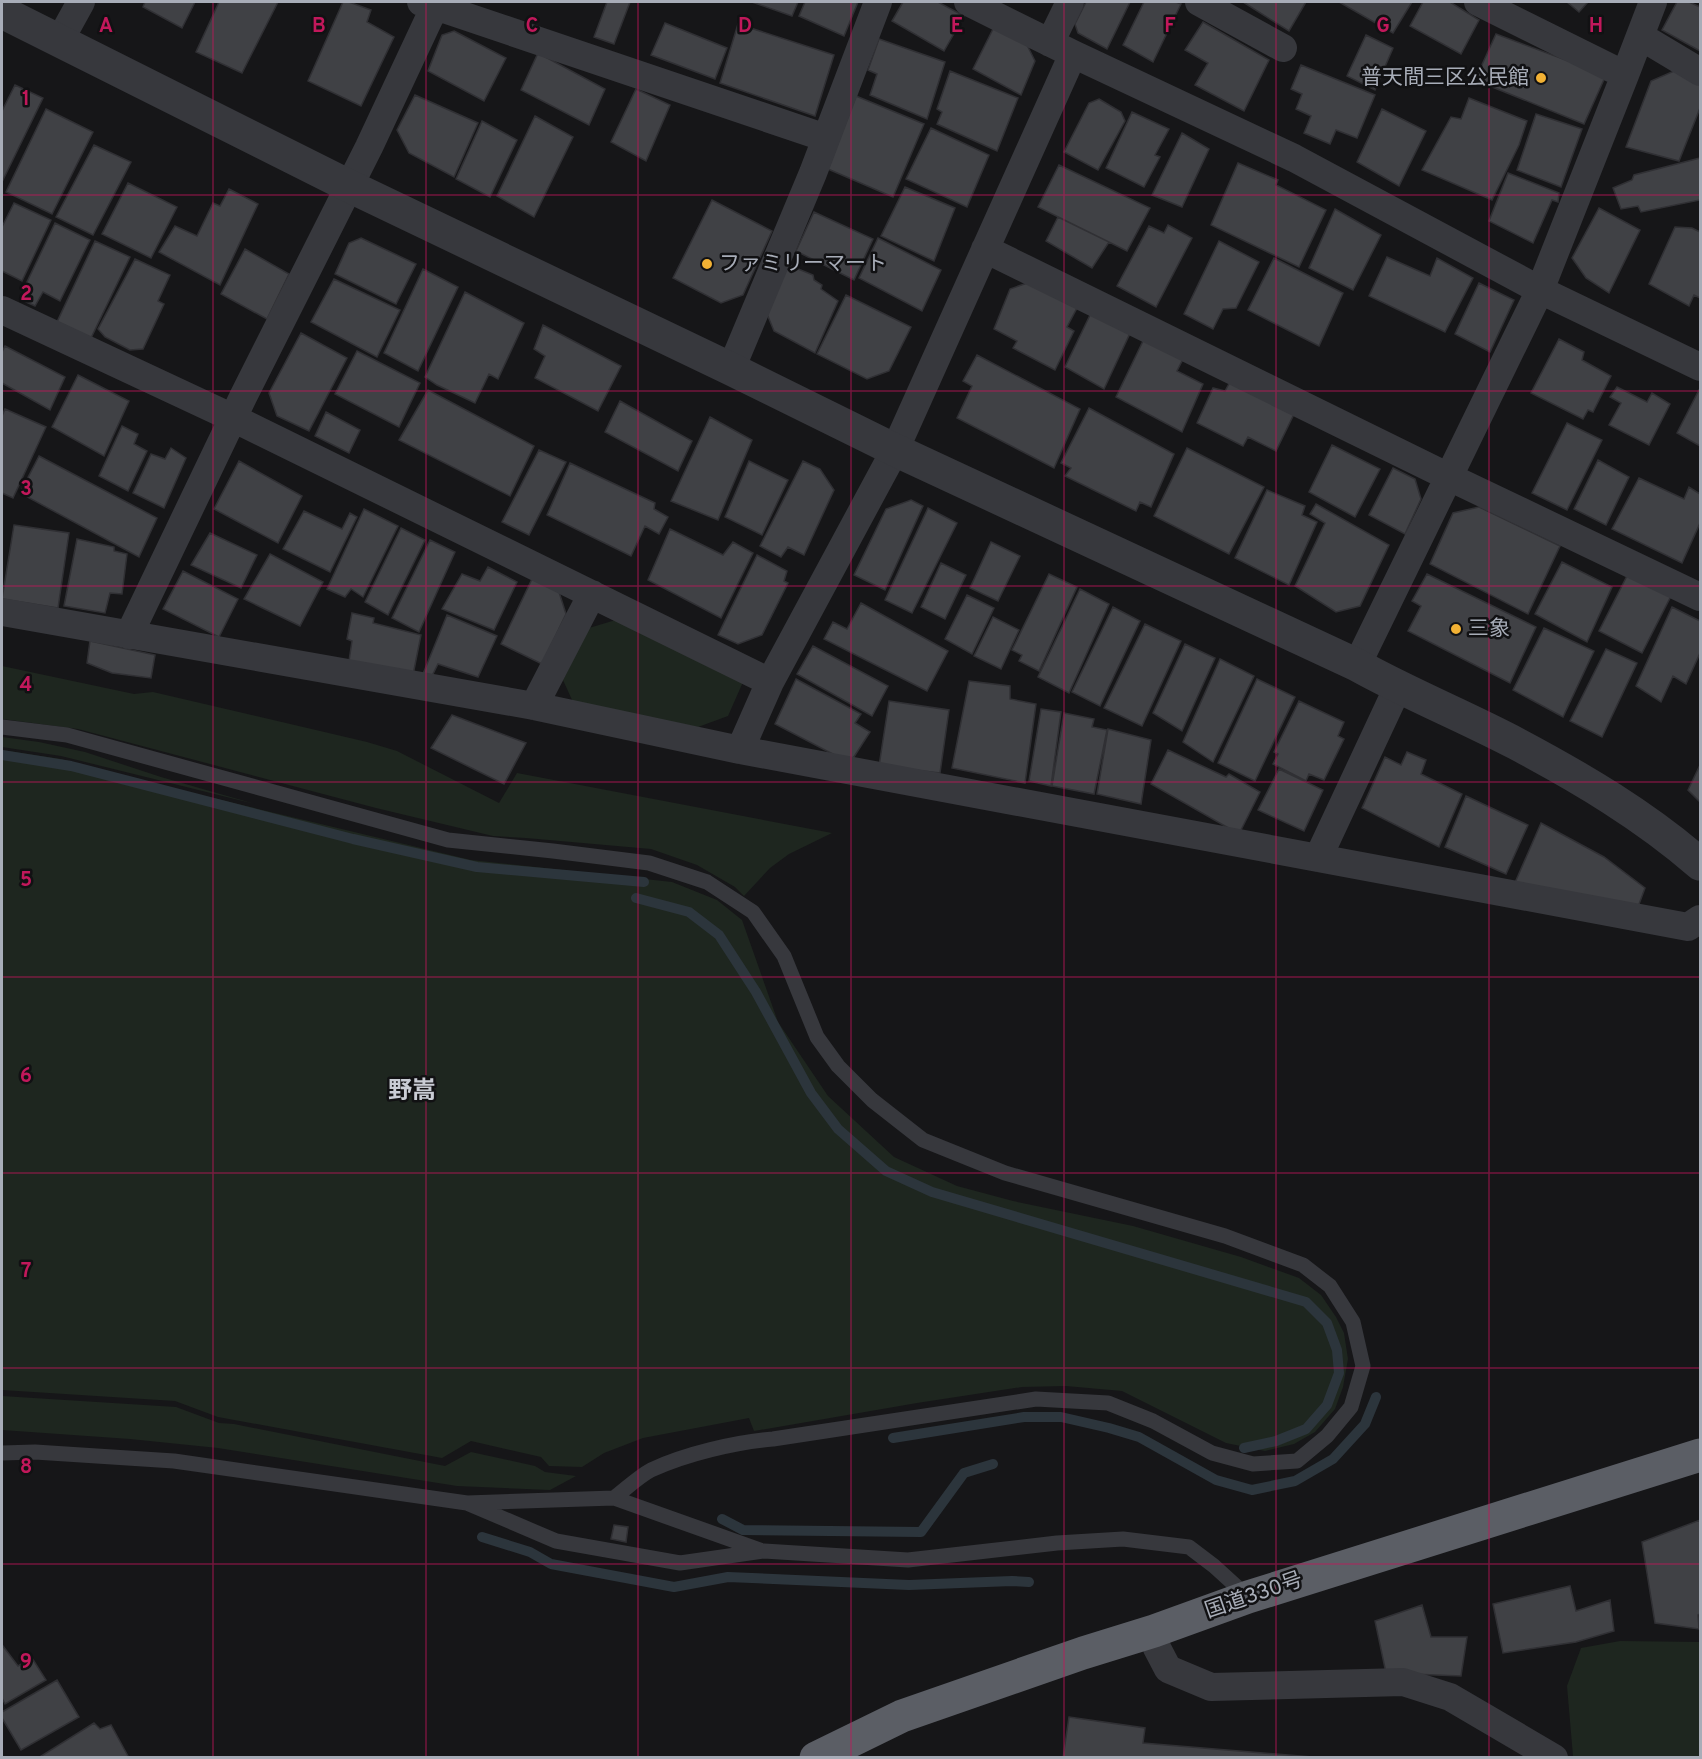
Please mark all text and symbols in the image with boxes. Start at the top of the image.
text: A [99,14,113,40]
text: B [312,14,326,40]
text: C [526,14,538,40]
text: D [738,14,752,40]
text: E [951,14,963,40]
text: F [1164,14,1176,40]
text: G [1376,14,1390,40]
text: H [1589,14,1603,40]
place label: 普天間三区公民館 [1361,65,1529,92]
marker: 普天間三区公民館 [1534,71,1548,85]
text: 1 [22,87,30,113]
place label: ファミリーマート [719,251,887,278]
marker: ファミリーマート [700,257,714,271]
text: 2 [20,282,32,308]
text: 3 [20,477,32,503]
place label: 三象 [1468,616,1510,643]
marker: 三象 [1449,622,1463,636]
text: 4 [20,673,32,699]
text: 5 [20,868,32,894]
text: 6 [20,1064,32,1090]
district label: 野嵩 [388,1077,436,1107]
text: 7 [21,1259,31,1285]
text: 8 [20,1455,32,1481]
street label: 国道330号 [1202,1567,1306,1625]
text: 9 [20,1650,32,1676]

